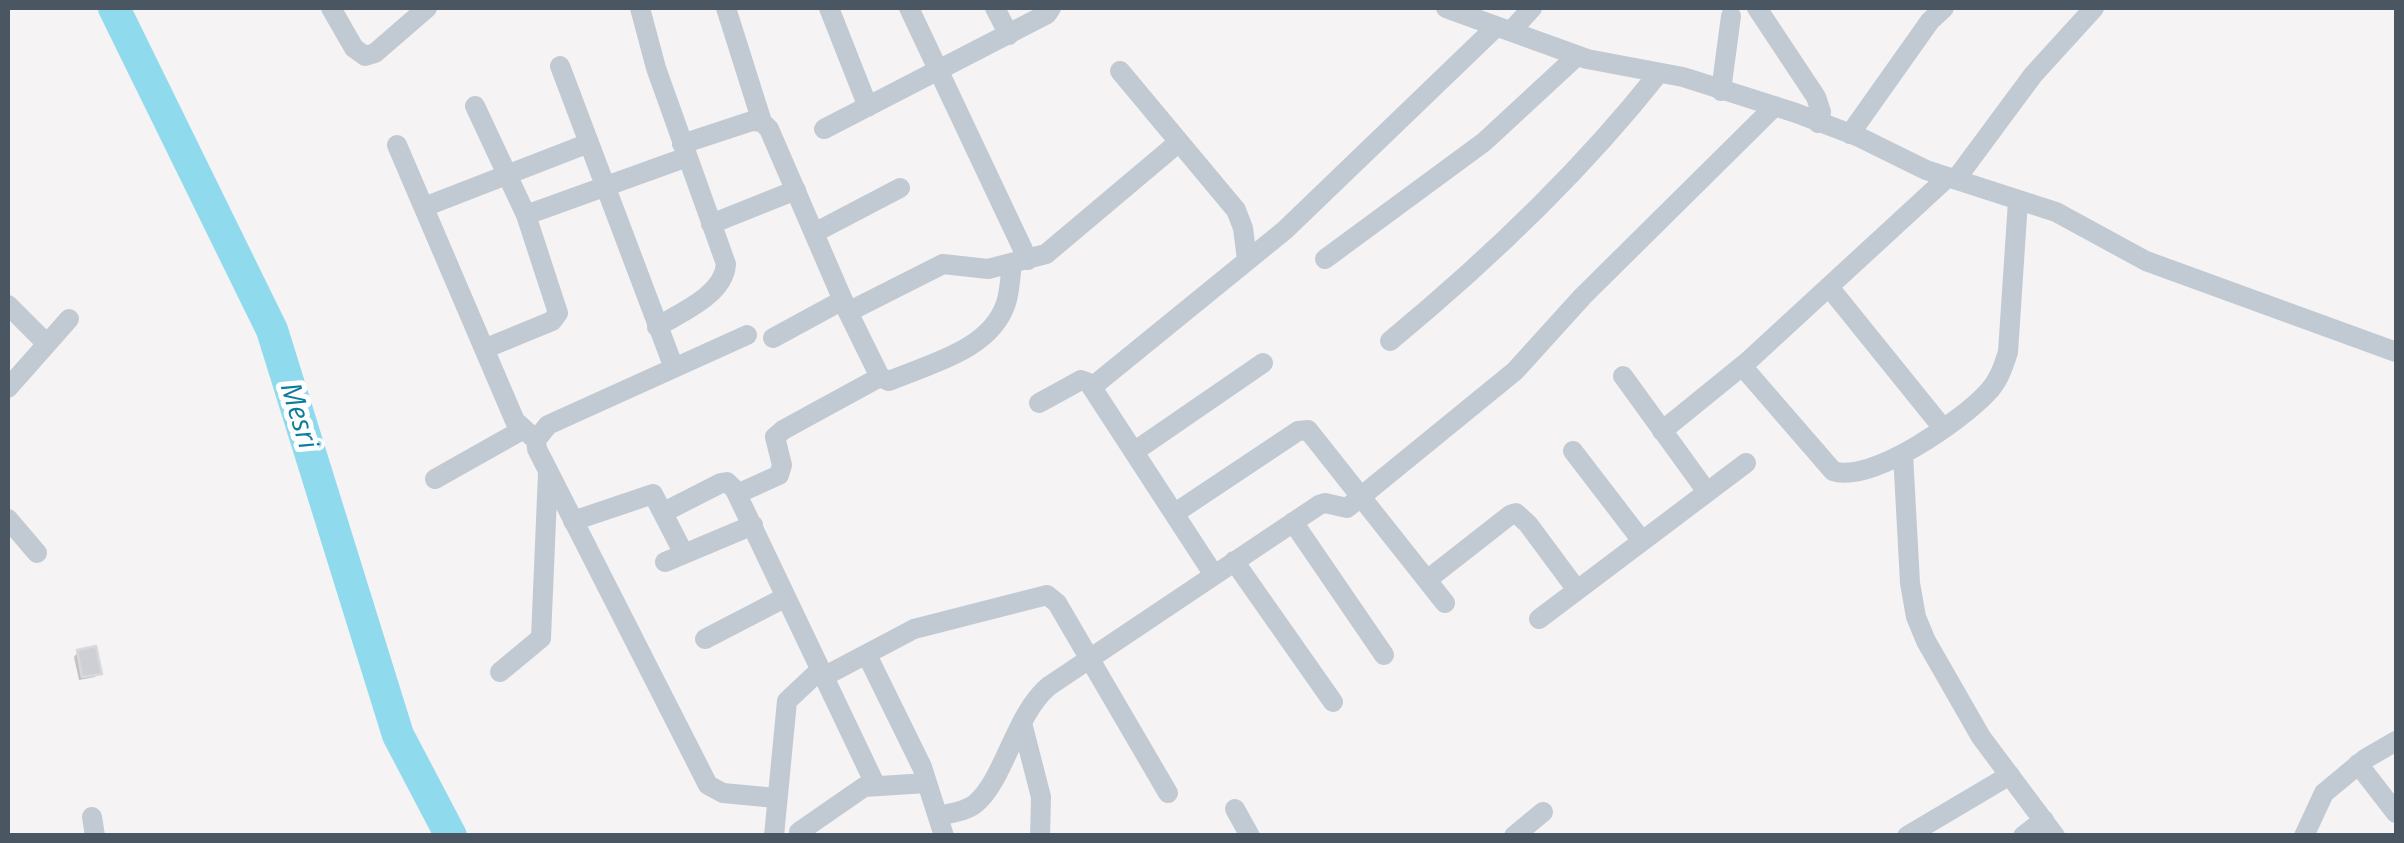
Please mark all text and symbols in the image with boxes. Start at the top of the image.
water label: Mesri [272,379,324,453]

